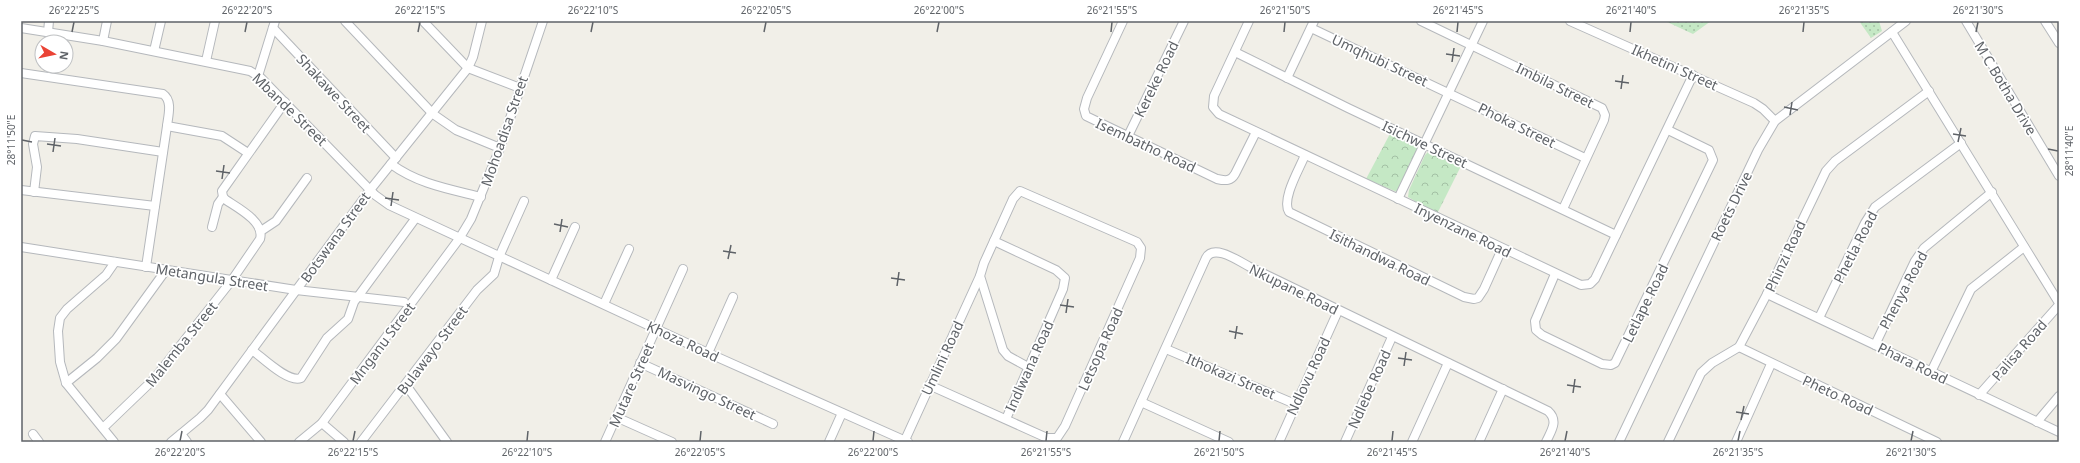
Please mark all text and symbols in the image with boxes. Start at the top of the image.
text: 26°22'25"S [49,3,100,17]
text: 26°22'20"S [222,3,273,17]
text: 26°22'15"S [395,3,446,17]
text: 26°22'10"S [568,3,619,17]
text: 26°22'05"S [741,3,792,17]
text: 26°22'00"S [914,3,965,17]
text: 26°21'55"S [1087,3,1138,17]
text: 26°21'50"S [1260,3,1311,17]
text: 26°21'45"S [1433,3,1484,17]
text: 26°21'40"S [1606,3,1657,17]
text: 26°21'35"S [1779,3,1830,17]
text: 26°21'30"S [1953,3,2004,17]
street label: Umqhubi Street [1329,29,1431,91]
north arrow [34,34,74,74]
street label: Kereke Road [1129,38,1183,120]
street label: M C Botha Drive [1971,38,2042,139]
street label: Ikhetini Street [1629,40,1721,94]
text: N [56,50,72,61]
street label: Shakawe Street [293,50,375,136]
street label: Imbila Street [1513,58,1597,112]
street label: Mbande Street [248,68,332,150]
street label: Mohoadisa Street [476,73,532,189]
street label: Phoka Street [1475,98,1559,152]
street label: Isembatho Road [1093,113,1199,177]
text: 28°11'50"E [4,115,18,165]
street label: Isichwe Street [1379,116,1471,172]
text: 28°11'40"E [2062,126,2076,176]
street label: Roets Drive [1706,168,1756,244]
street label: Botswana Street [296,188,374,286]
street label: Inyenzane Road [1411,198,1515,262]
street label: Phetla Road [1829,208,1881,286]
street label: Phinzi Road [1760,217,1810,295]
street label: Isithandwa Road [1326,224,1434,290]
street label: Phenya Road [1874,248,1932,332]
street label: Metangula Street [154,259,270,295]
street label: Nkupane Road [1246,259,1342,319]
street label: Letlape Road [1618,260,1672,346]
street label: Malemba Street [141,297,221,391]
street label: Mnganu Street [345,298,419,388]
street label: Bulawayo Street [392,302,472,398]
street label: Letsopa Road [1073,304,1127,394]
street label: Palisa Road [1987,315,2051,385]
street label: Khoza Road [644,316,722,366]
street label: Indlwana Road [1000,317,1058,415]
street label: Umlini Road [916,318,968,398]
street label: Ndlovu Road [1282,334,1334,418]
street label: Phara Road [1875,338,1951,388]
street label: Mutare Street [604,340,658,430]
street label: Ndlebe Road [1343,347,1395,431]
street label: Ithokazi Street [1183,349,1279,403]
street label: Masvingo Street [655,362,759,424]
street label: Pheto Road [1800,370,1876,420]
text: 26°22'20"S [155,445,206,459]
text: 26°22'15"S [328,445,379,459]
text: 26°22'10"S [502,445,553,459]
text: 26°22'05"S [675,445,726,459]
text: 26°22'00"S [848,445,899,459]
text: 26°21'55"S [1021,445,1072,459]
text: 26°21'50"S [1194,445,1245,459]
text: 26°21'45"S [1367,445,1418,459]
text: 26°21'40"S [1540,445,1591,459]
text: 26°21'35"S [1713,445,1764,459]
text: 26°21'30"S [1886,445,1937,459]

